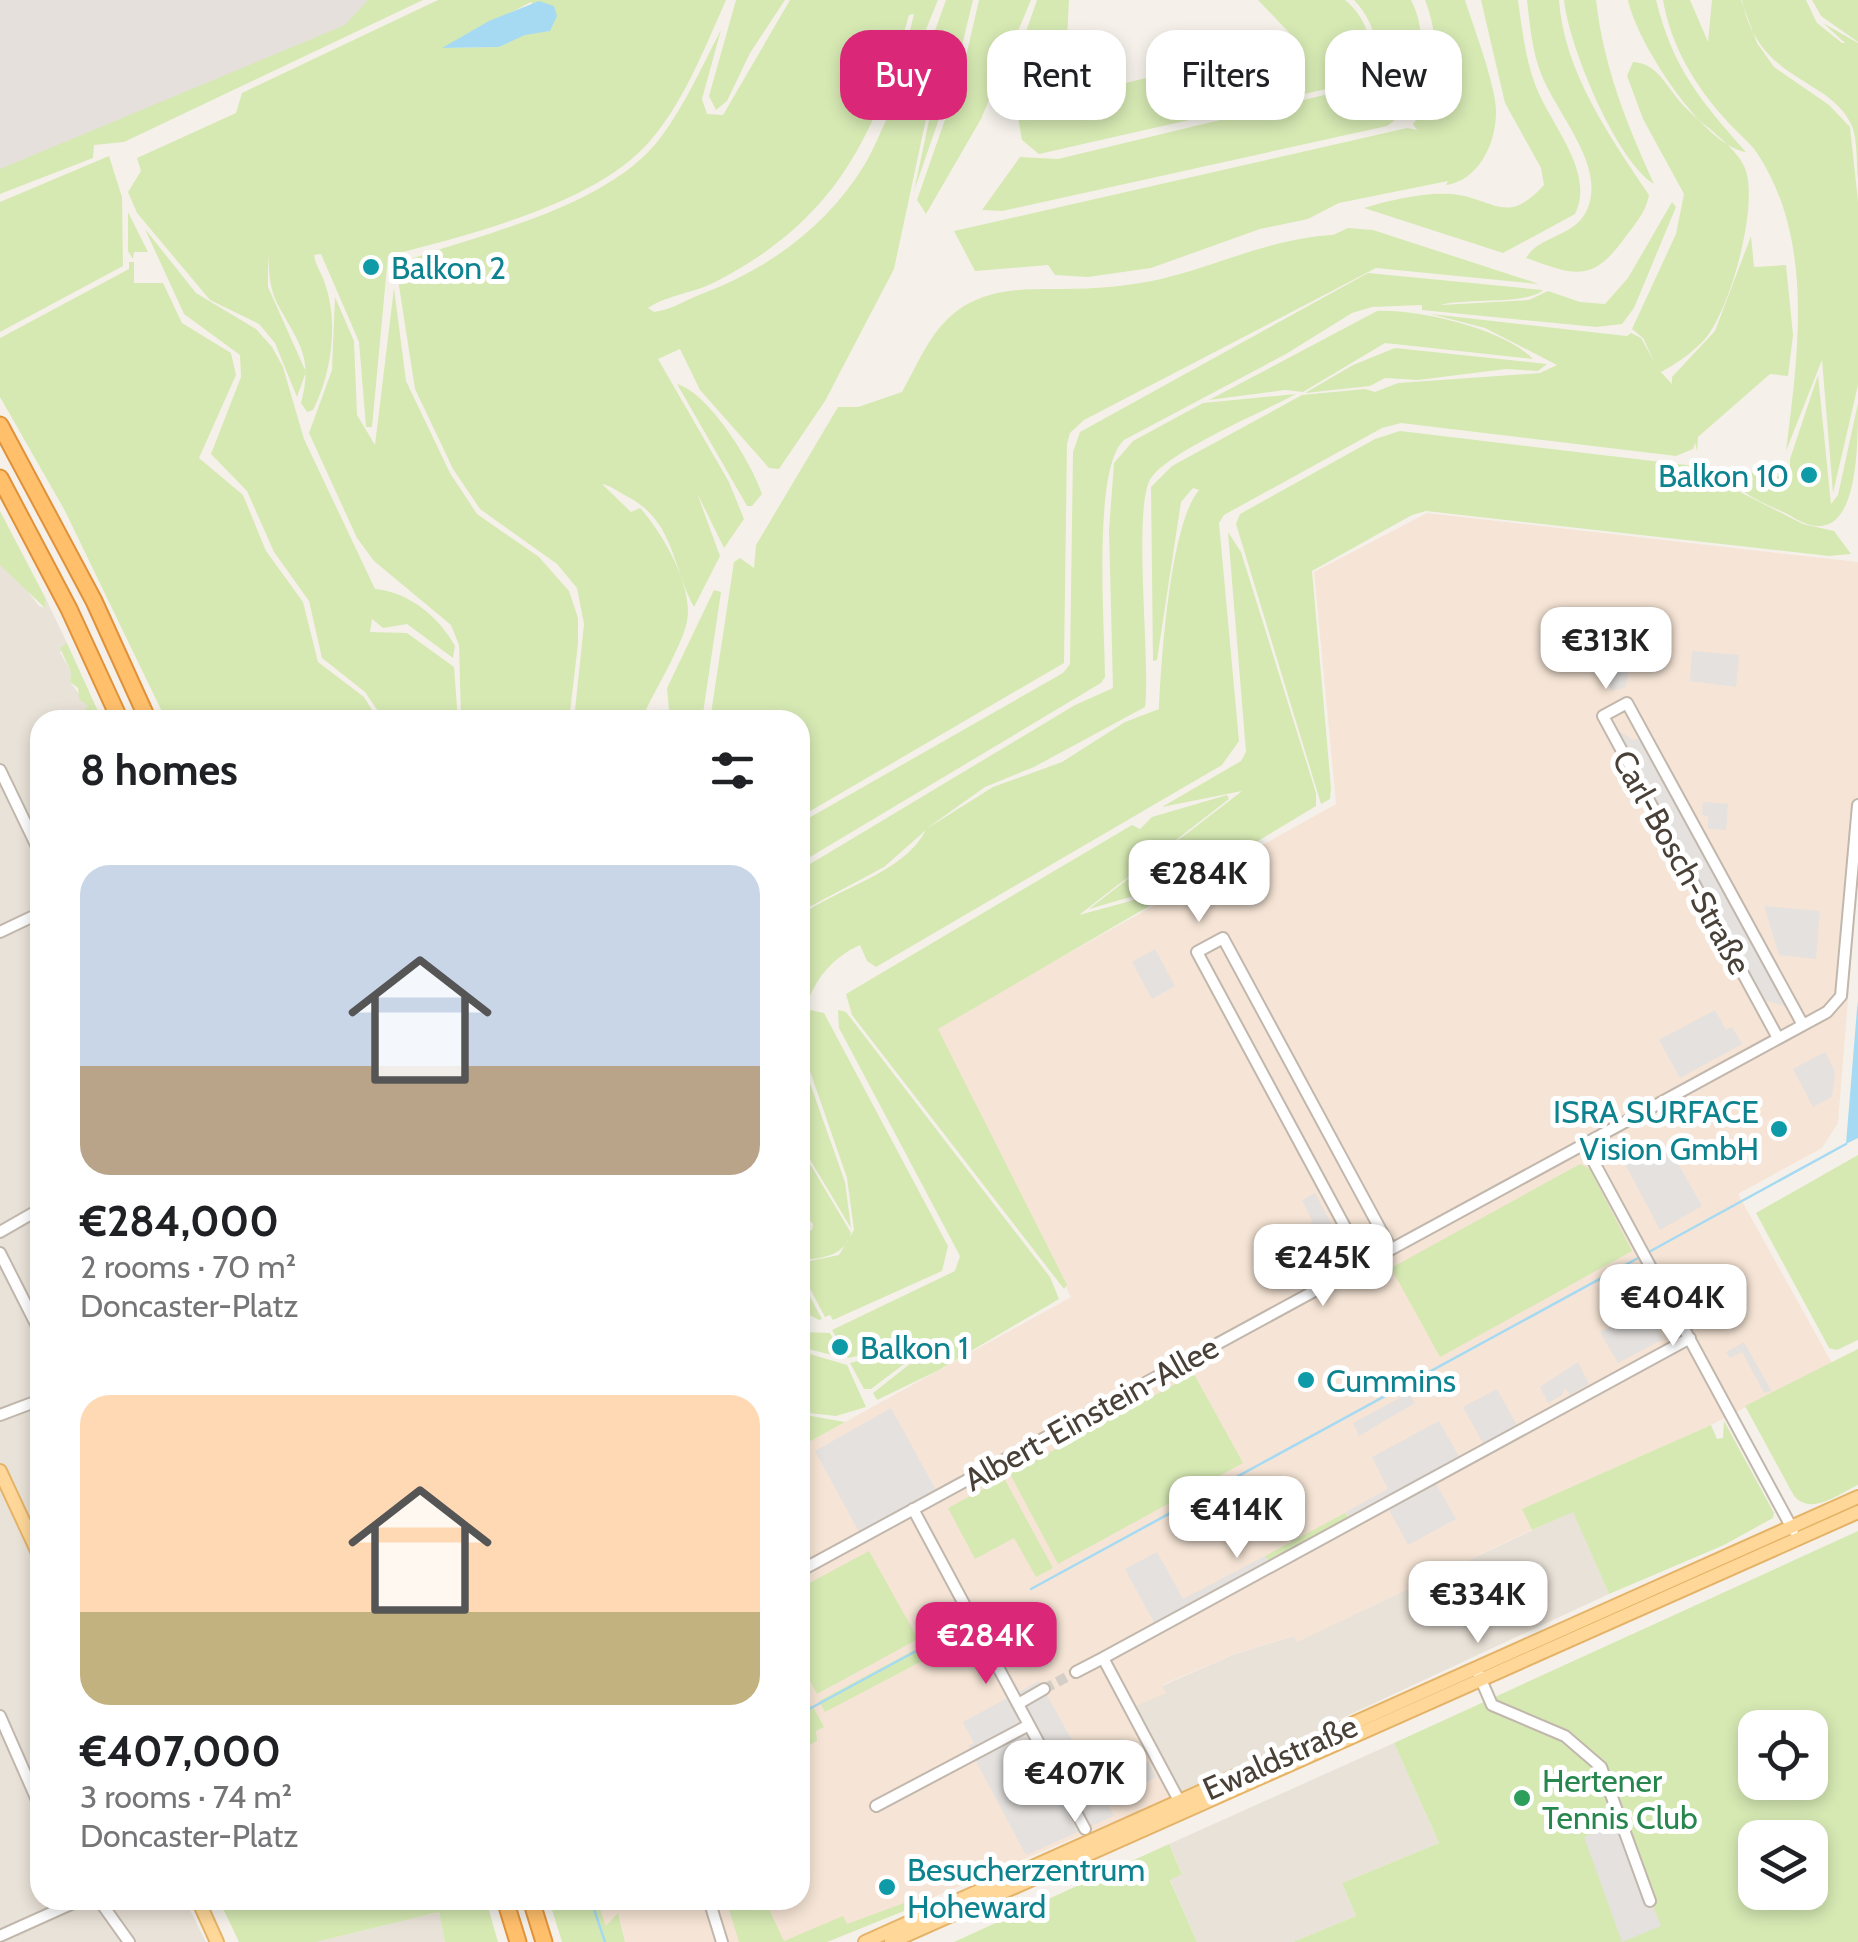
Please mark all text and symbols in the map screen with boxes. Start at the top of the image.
chip: Buy [840,30,967,120]
chip: Rent [987,30,1126,120]
chip: Filters [1146,30,1305,120]
chip: New [1325,30,1462,120]
place label: Balkon 2 [391,248,506,287]
marker: Balkon 2 [360,256,382,278]
place label: Balkon 10 [1658,456,1789,495]
marker: Balkon 10 [1798,464,1820,486]
pin: €313K [1536,607,1676,692]
text: €313K [1563,620,1649,659]
icon: filters [705,743,760,798]
street label: Carl-Bosch-Straße [1604,743,1760,981]
text: 8 homes [80,744,238,796]
pin: €284K [1129,840,1269,925]
text: €284K [1151,853,1247,892]
icon: home [330,930,510,1110]
place label: ISRA SURFACE Vision GmbH [1553,1092,1759,1168]
marker: ISRA SURFACE Vision GmbH [1768,1118,1790,1140]
text: €284,000 [80,1195,279,1247]
pin: €245K [1253,1224,1393,1309]
text: €245K [1276,1237,1370,1276]
text: 2 rooms · 70 m² [80,1247,296,1286]
pin: €404K [1603,1264,1743,1349]
text: €404K [1622,1277,1724,1316]
text: Doncaster-Platz [80,1286,298,1325]
street label: Albert-Einstein-Allee [957,1327,1225,1499]
place label: Balkon 1 [860,1328,969,1367]
marker: Balkon 1 [829,1336,851,1358]
place label: Cummins [1326,1361,1456,1400]
marker: Cummins [1295,1369,1317,1391]
icon: home [330,1460,510,1640]
pin: €414K [1167,1476,1307,1561]
text: €414K [1191,1489,1283,1528]
pin: €334K [1408,1561,1548,1646]
text: €334K [1431,1574,1525,1613]
pin: €284K [916,1602,1056,1687]
text: €284K [938,1615,1034,1654]
street label: Ewaldstraße [1197,1706,1363,1808]
map controls [1738,1710,1828,1910]
button: locate [1738,1710,1828,1800]
text: €407,000 [80,1725,281,1777]
pin: €407K [1005,1740,1145,1825]
text: €407K [1025,1753,1125,1792]
place label: Hertener Tennis Club [1542,1761,1698,1837]
text: 3 rooms · 74 m² [80,1777,292,1816]
marker: Hertener Tennis Club [1511,1787,1533,1809]
text: Doncaster-Platz [80,1816,298,1855]
button: layers [1738,1820,1828,1910]
place label: Besucherzentrum Hoheward [907,1850,1145,1926]
marker: Besucherzentrum Hoheward [876,1876,898,1898]

